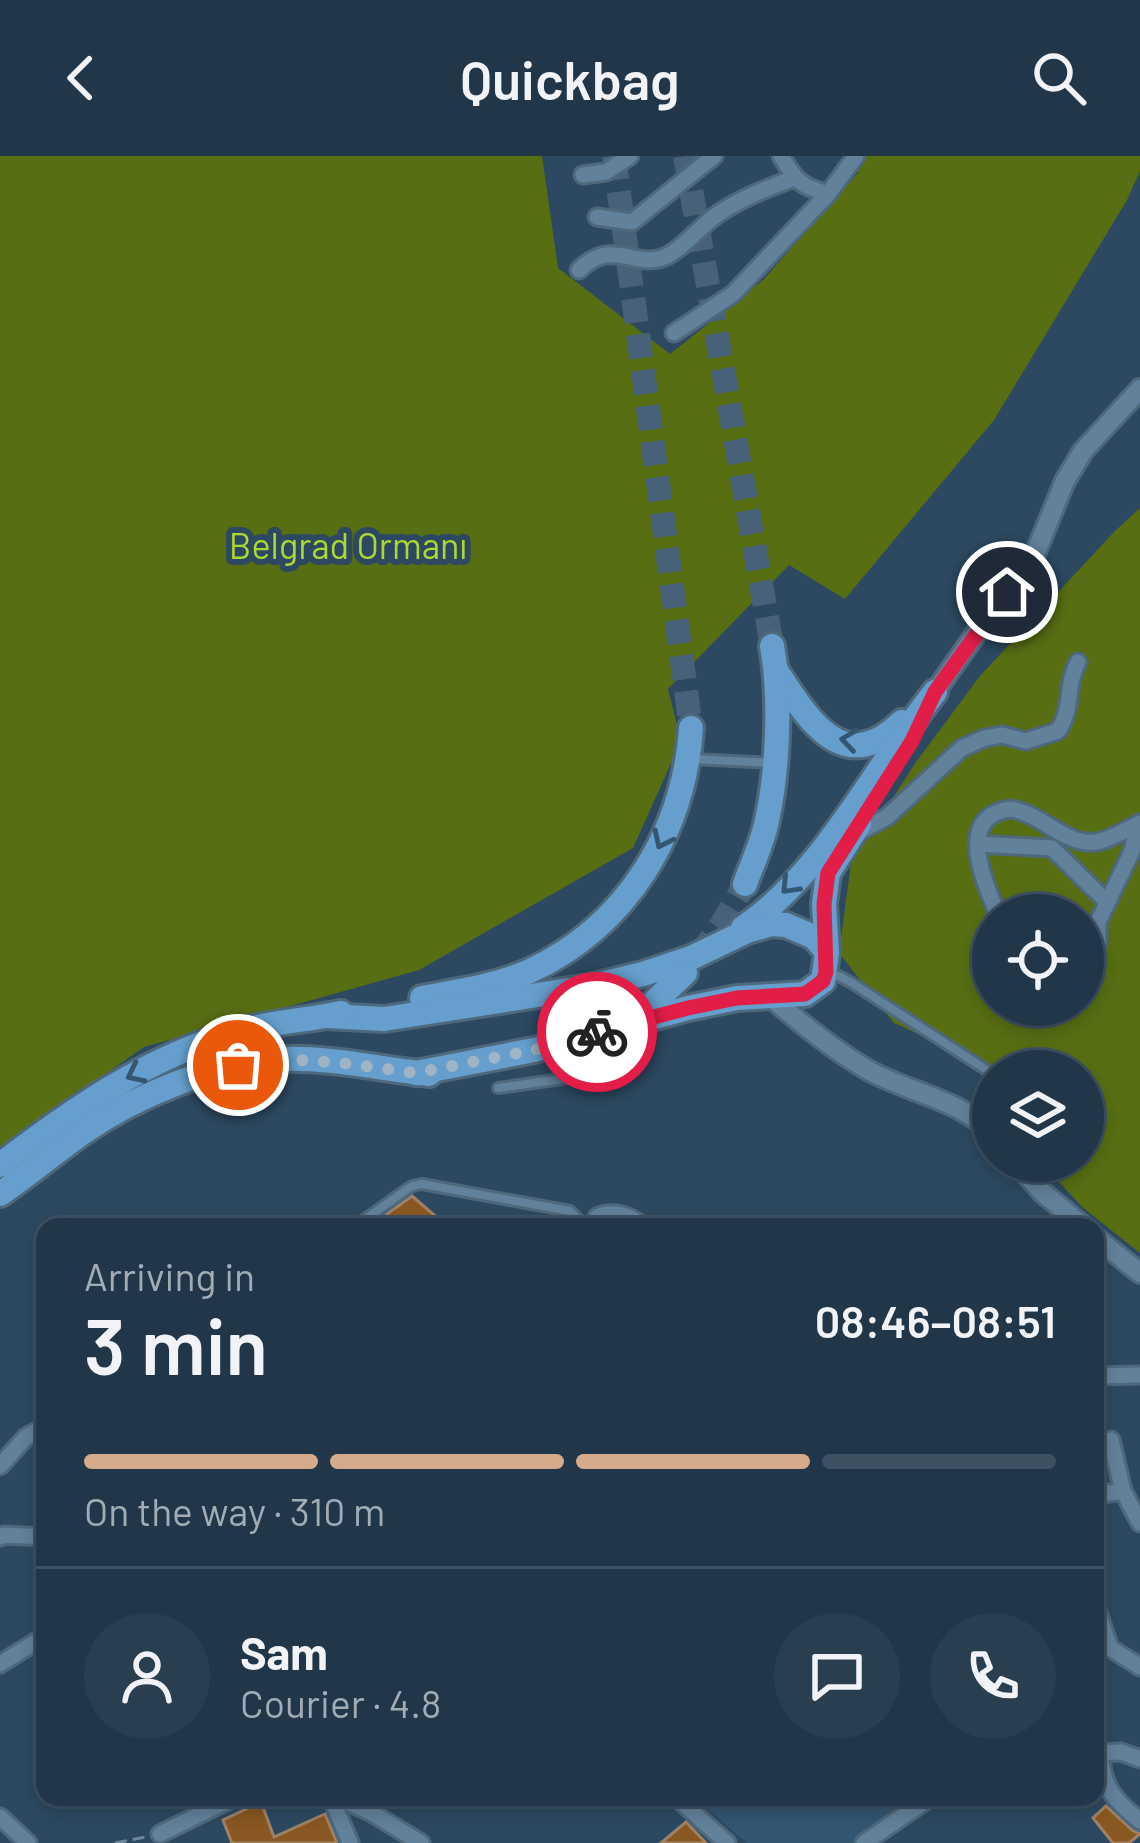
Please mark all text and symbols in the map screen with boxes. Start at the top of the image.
icon: back [48,45,114,111]
icon: search [1026,45,1092,111]
text: Quickbag [460,46,680,111]
park label: Belgrad Ormanı [229,523,467,566]
pin [956,541,1058,643]
icon: home [974,559,1040,625]
one-way arrow [839,728,858,754]
one-way arrow [653,828,676,850]
one-way arrow [782,872,804,894]
map controls [972,894,1104,1182]
button: locate [972,894,1104,1026]
courier [537,972,657,1092]
icon: bike [564,999,630,1065]
pin [187,1014,289,1116]
icon: bag [205,1032,271,1098]
button: layers [972,1050,1104,1182]
one-way arrow [126,1060,147,1084]
text: Arriving in [84,1252,255,1299]
text: 08:46–08:51 [815,1293,1056,1347]
text: 3 min [84,1297,268,1391]
text: On the way · 310 m [84,1487,385,1534]
button: person [84,1613,210,1739]
button: chat [774,1613,900,1739]
button: phone [930,1613,1056,1739]
text: Sam [240,1625,328,1679]
text: Courier · 4.8 [240,1679,441,1726]

